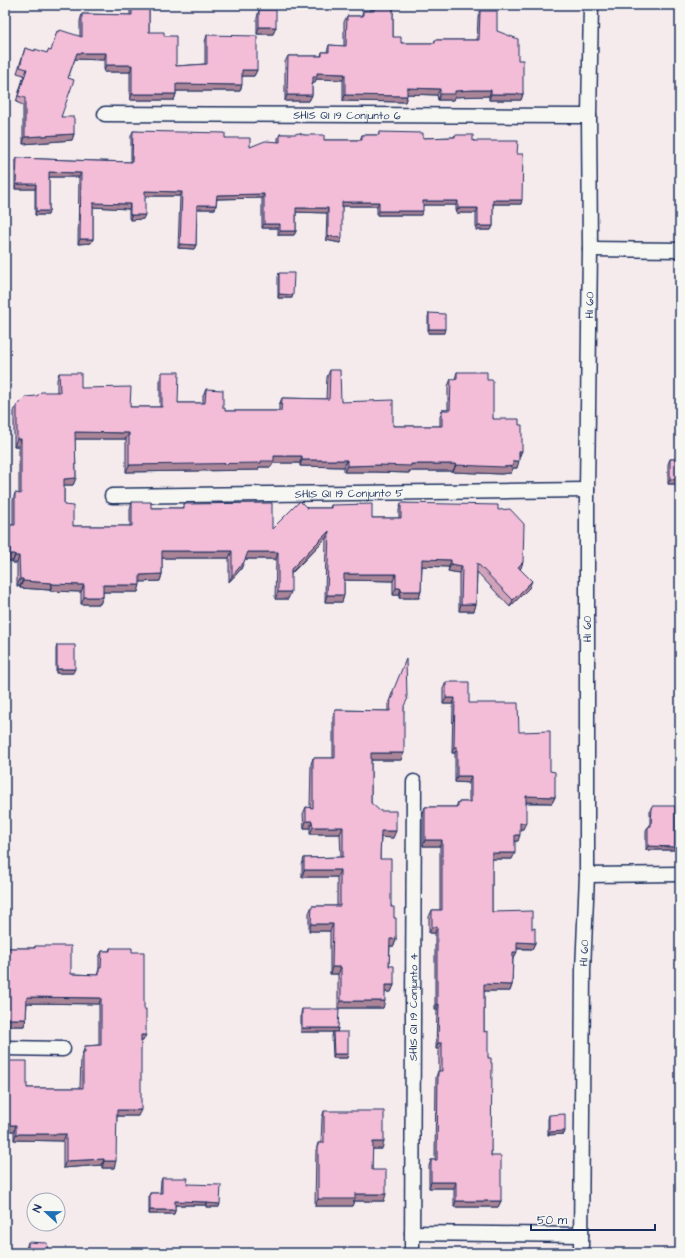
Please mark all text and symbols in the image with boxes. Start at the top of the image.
street label: SHIS QI 19 Conjunto 6 [293,107,401,123]
street label: HI 60 [582,292,597,319]
street label: SHIS QI 19 Conjunto 5 [295,485,403,501]
street label: HI 60 [580,616,595,642]
street label: HI 60 [576,939,592,967]
street label: SHIS QI 19 Conjunto 4 [405,952,421,1061]
north arrow [26,1192,66,1232]
text: N [29,1202,45,1214]
scale bar [531,1206,655,1232]
text: 50 m [537,1212,568,1229]

